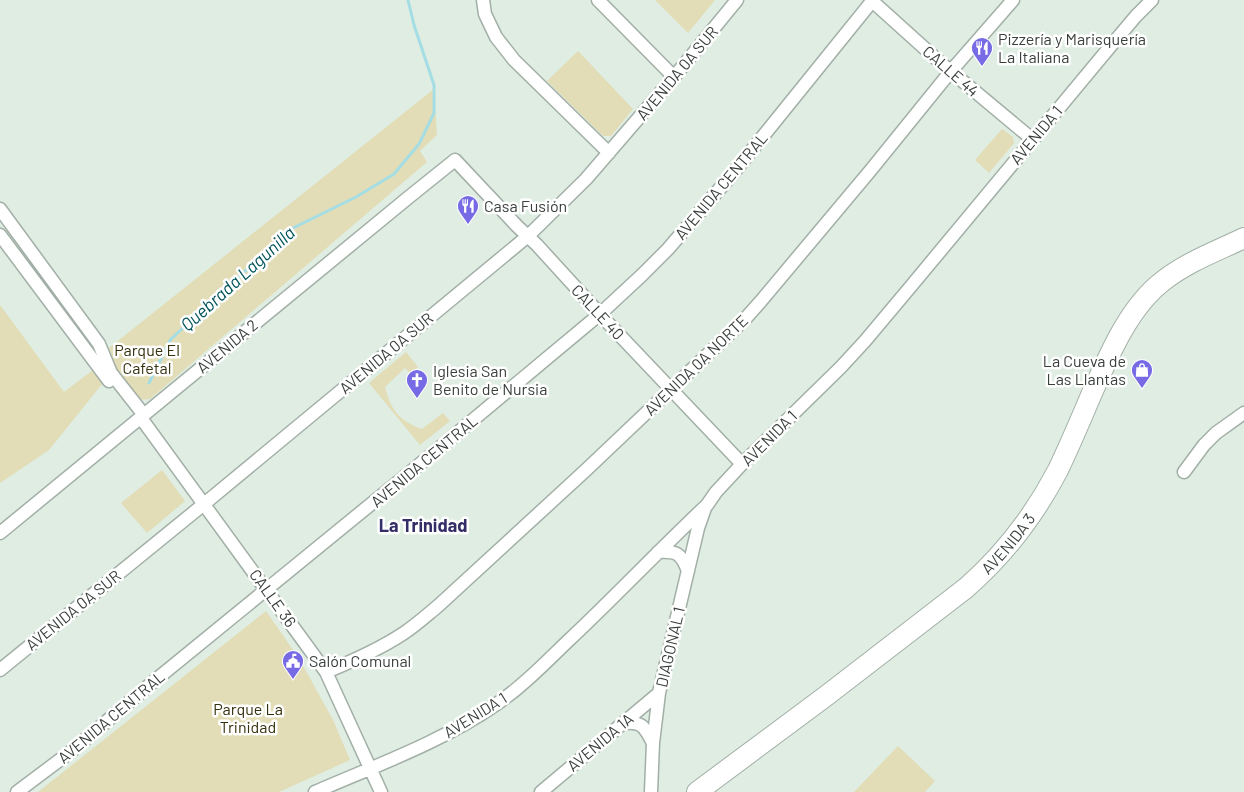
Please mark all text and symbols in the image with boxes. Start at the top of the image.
street label: AVENIDA 0A SUR [632,22,722,123]
place label: Pizzería y Marisquería La Italiana [998,29,1146,66]
restaurant icon: Pizzería y Marisquería La Italiana [970,36,994,67]
street label: CALLE 44 [919,41,983,100]
street label: AVENIDA 1 [1006,101,1066,168]
street label: AVENIDA CENTRAL [670,128,771,243]
restaurant icon: Casa Fusión [456,194,480,225]
place label: Casa Fusión [484,196,567,215]
water label: Quebrada Lagunilla [176,221,299,335]
street label: CALLE 40 [568,280,629,343]
street label: AVENIDA 0A SUR [335,308,437,397]
street label: AVENIDA 0A NORTE [640,310,751,419]
street label: AVENIDA 2 [192,315,261,377]
park label: Parque El Cafetal [114,340,180,377]
place label: La Cueva de Las Llantas [1043,351,1126,388]
shop icon: La Cueva de Las Llantas [1130,358,1154,389]
place label: Iglesia San Benito de Nursia [433,361,547,398]
church icon: Iglesia San Benito de Nursia [405,368,429,399]
street label: AVENIDA 1 [737,406,800,469]
street label: AVENIDA CENTRAL [366,410,481,511]
street label: AVENIDA 3 [977,509,1039,578]
district label: La Trinidad [379,514,467,536]
street label: AVENIDA 0A SUR [21,565,124,654]
street label: CALLE 36 [246,565,301,630]
street label: DIAGONAL 1 [651,605,688,689]
public building icon: Salón Comunal [281,649,305,680]
place label: Salón Comunal [309,651,411,670]
street label: AVENIDA CENTRAL [53,666,168,767]
street label: AVENIDA 1 [440,688,510,741]
park label: Parque La Trinidad [213,699,283,736]
street label: AVENIDA 1A [563,708,637,775]

